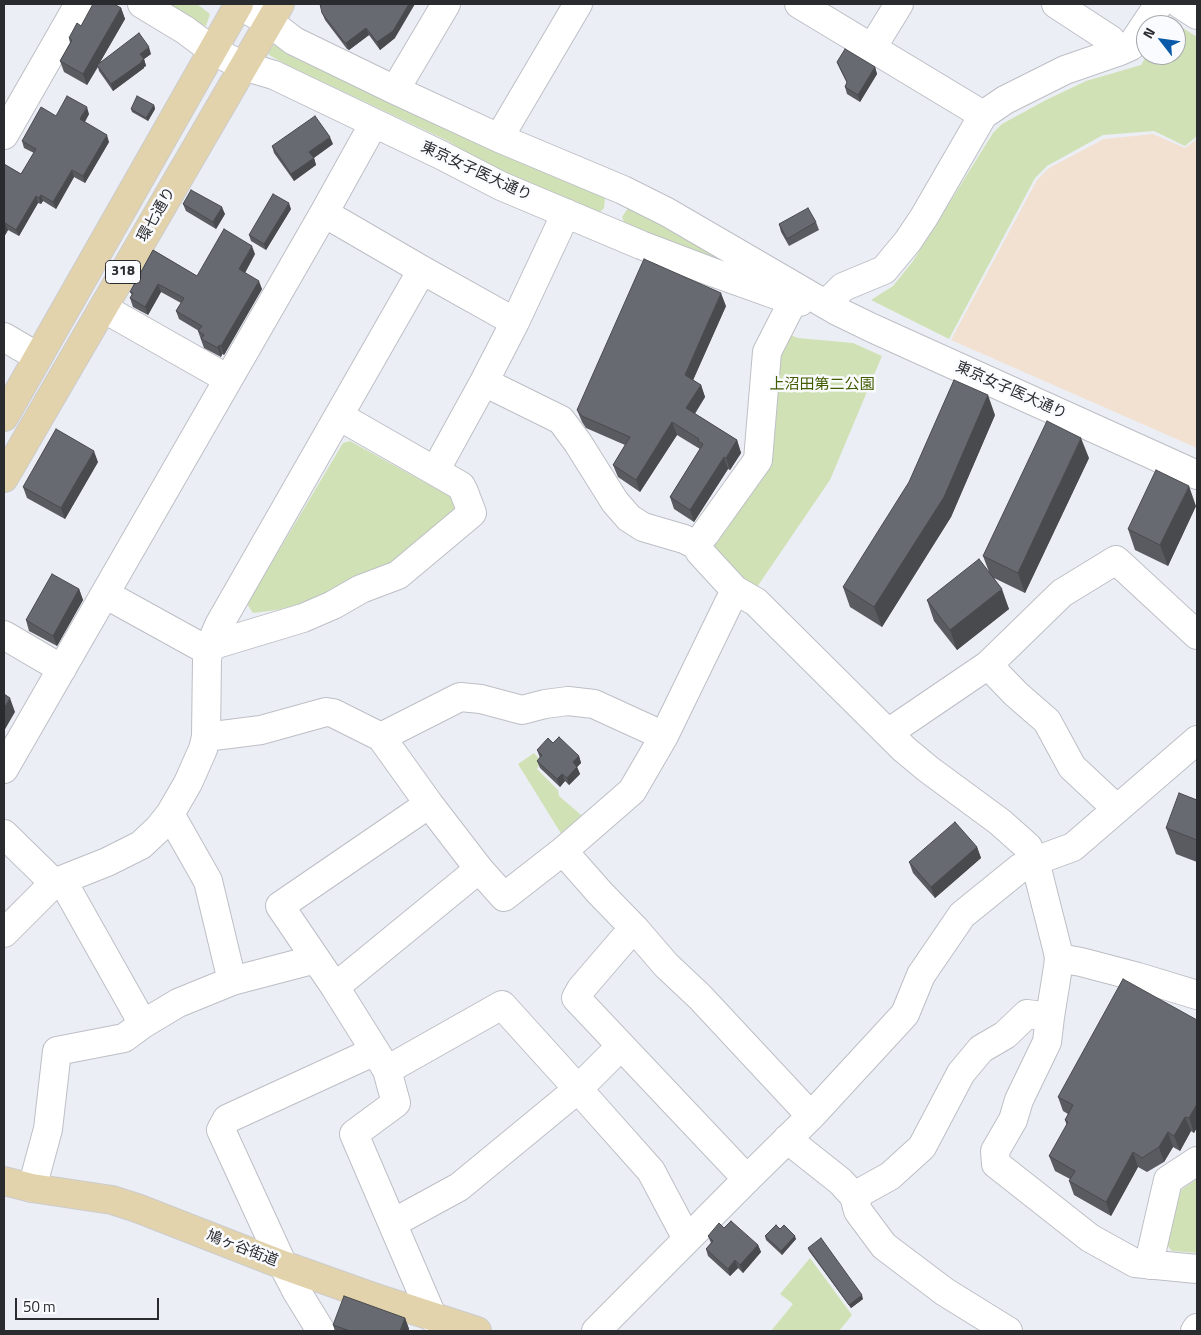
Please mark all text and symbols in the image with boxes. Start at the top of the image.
north arrow [1136,15,1186,65]
text: N [1137,23,1160,42]
street label: 東京女子医大通り [418,138,534,206]
street label: 環七通り [134,185,180,245]
road number: 318 [106,260,140,284]
street label: 東京女子医大通り [953,358,1069,424]
park label: 上沼田第二公園 [770,376,874,394]
street label: 鳩ヶ谷街道 [204,1227,280,1271]
scale bar [18,1288,161,1320]
text: 50 m [23,1295,56,1318]

